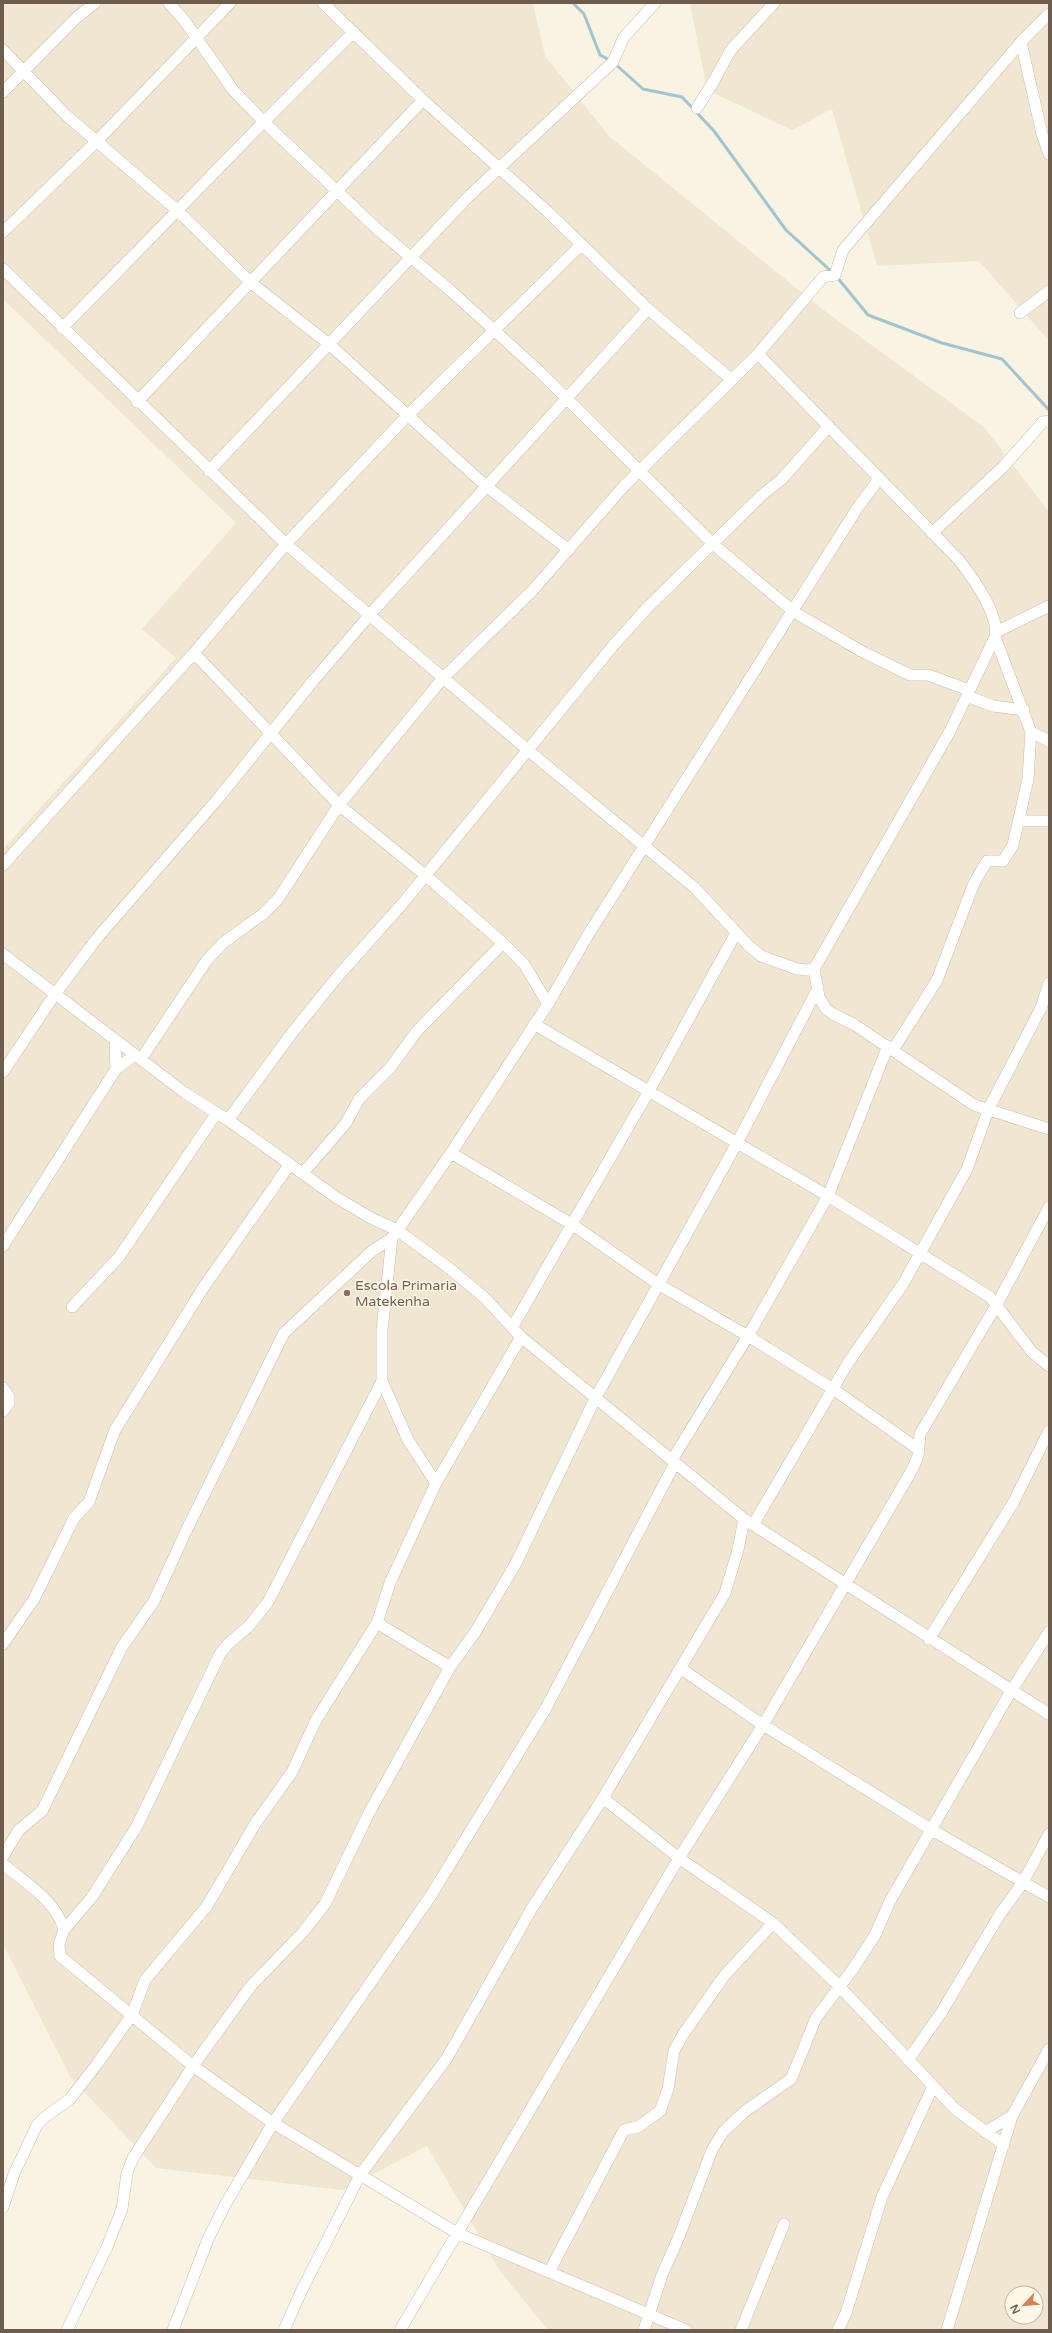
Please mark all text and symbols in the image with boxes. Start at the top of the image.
place label: Escola Primaria Matekenha [355,1277,457,1310]
marker: Escola Primaria Matekenha [342,1288,352,1298]
north arrow [1004,2285,1044,2325]
text: N [1008,2302,1023,2316]

